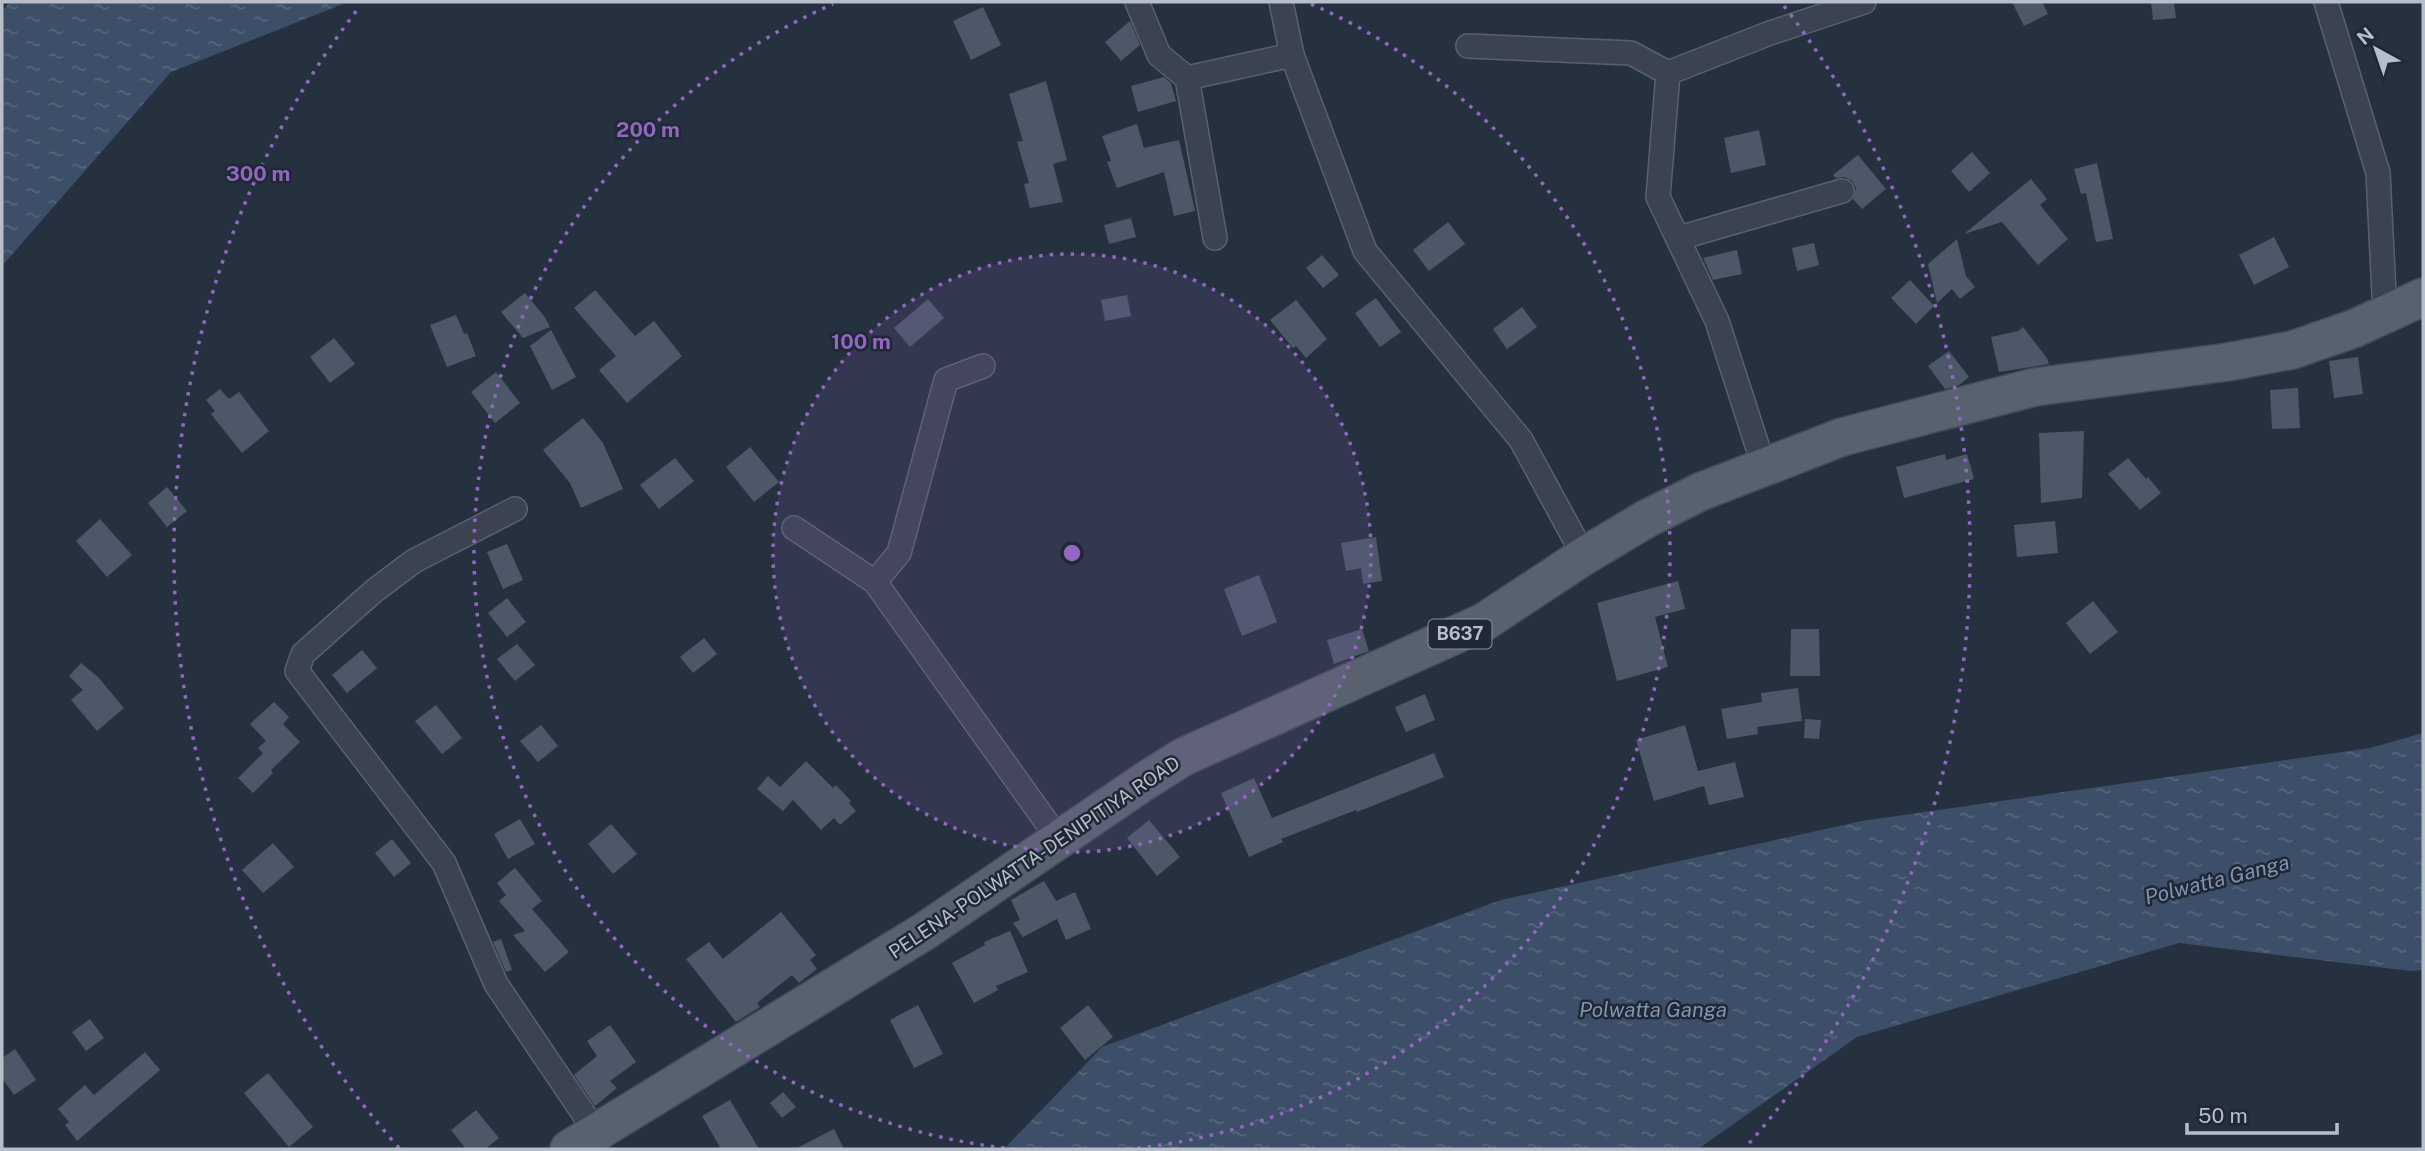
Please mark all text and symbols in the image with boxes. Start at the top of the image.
north arrow [2341,14,2411,84]
text: N [2352,23,2378,49]
text: 200 m [616,117,680,142]
text: 300 m [226,161,290,186]
text: 100 m [831,329,891,354]
centre of rings [1060,541,1084,565]
road number: B637 [1428,620,1492,648]
street label: PELENA-POLWATTA-DENIPITIYA ROAD [884,751,1184,963]
water label: Polwatta Ganga [2142,849,2292,910]
water label: Polwatta Ganga [1579,997,1727,1022]
scale bar [2187,1092,2338,1136]
text: 50 m [2198,1103,2248,1128]

